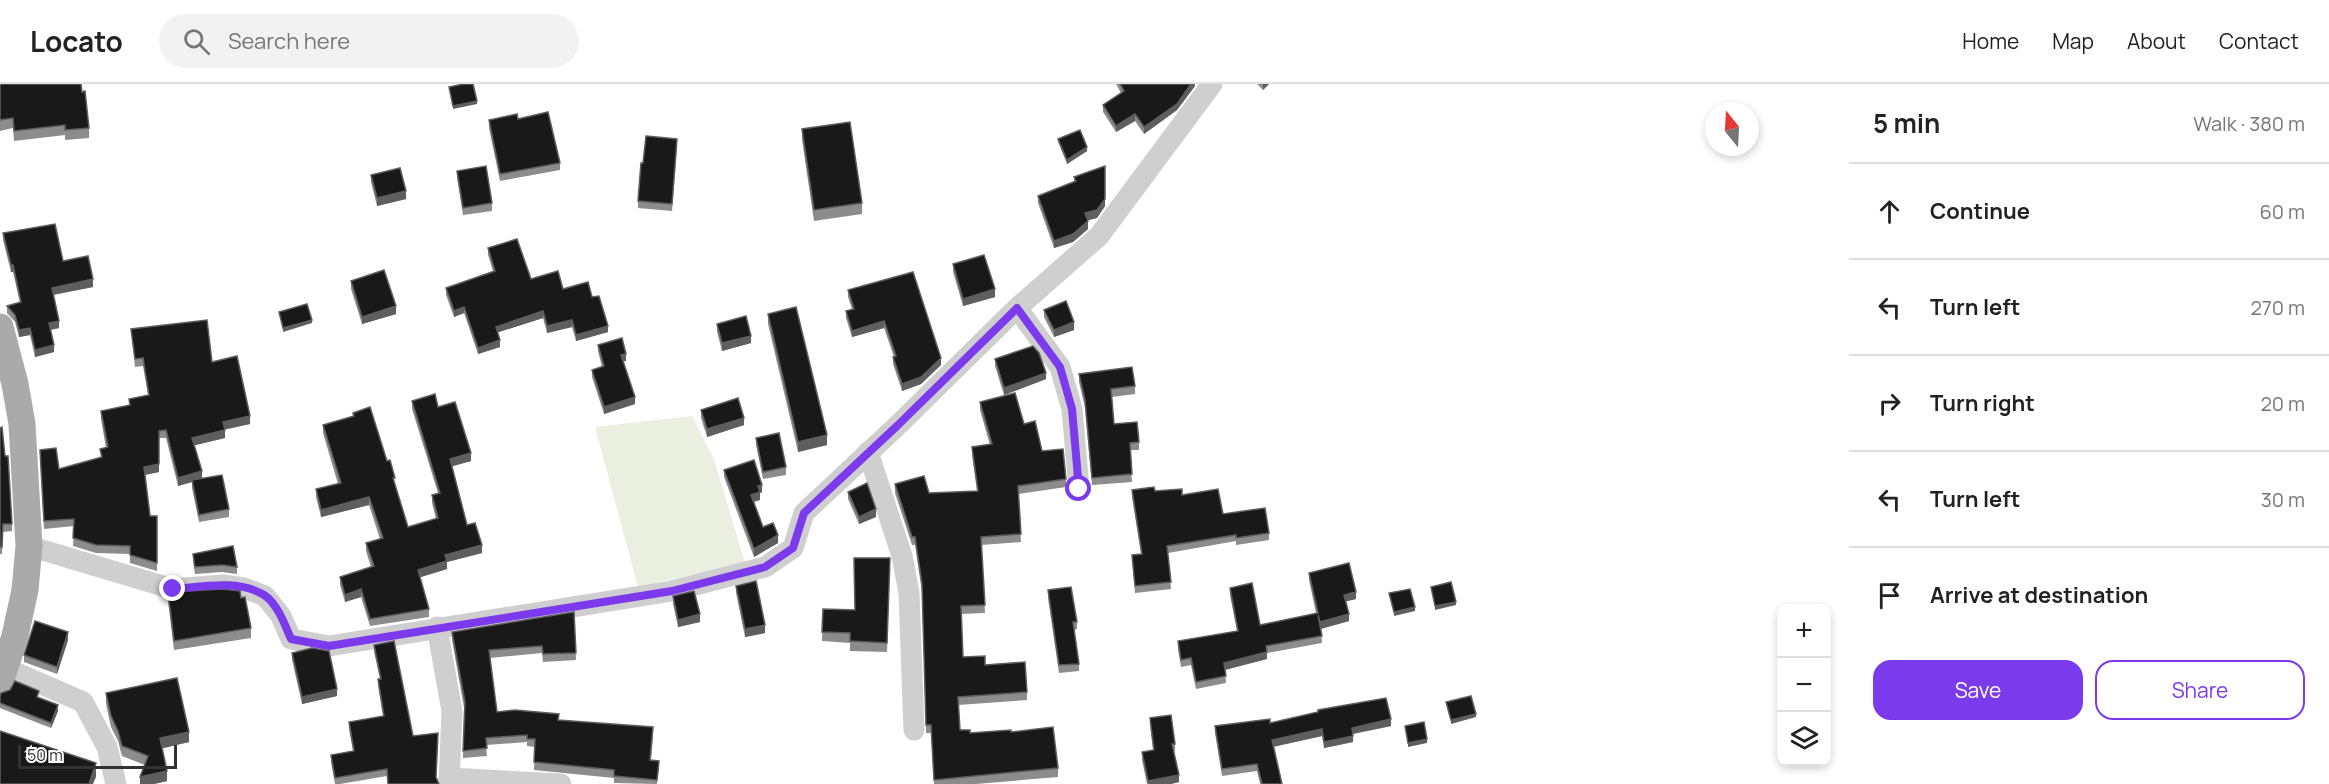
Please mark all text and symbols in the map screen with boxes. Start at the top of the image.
search box [159,14,579,68]
text: Locato [30,22,123,60]
icon: search [180,25,213,58]
text: Search here [228,26,350,56]
text: Home [1962,27,2019,55]
text: Map [2052,27,2094,55]
text: About [2127,27,2186,55]
text: Contact [2219,27,2299,55]
north arrow [1705,102,1759,156]
text: 5 min [1873,105,1940,141]
text: Walk · 380 m [2193,110,2305,137]
icon: ahead [1873,195,1906,228]
text: Continue [1930,196,2030,226]
text: 60 m [2259,198,2305,225]
icon: left [1873,291,1906,324]
text: Turn left [1930,292,2020,322]
text: 270 m [2250,294,2305,321]
icon: right [1873,387,1906,420]
text: Turn right [1930,388,2035,418]
text: 20 m [2260,390,2305,417]
route start [1065,475,1091,501]
icon: left [1873,483,1906,516]
text: Turn left [1930,484,2020,514]
text: 30 m [2261,486,2305,513]
route end [159,575,185,601]
icon: arrive [1873,579,1906,612]
text: Arrive at destination [1930,580,2148,610]
map controls [1777,604,1831,766]
button: + [1777,604,1831,658]
button: − [1777,658,1831,712]
button: Save [1873,660,2083,720]
button: Share [2095,660,2305,720]
button: layers [1777,712,1831,766]
scale bar [18,742,177,770]
text: 50 m [27,744,63,766]

